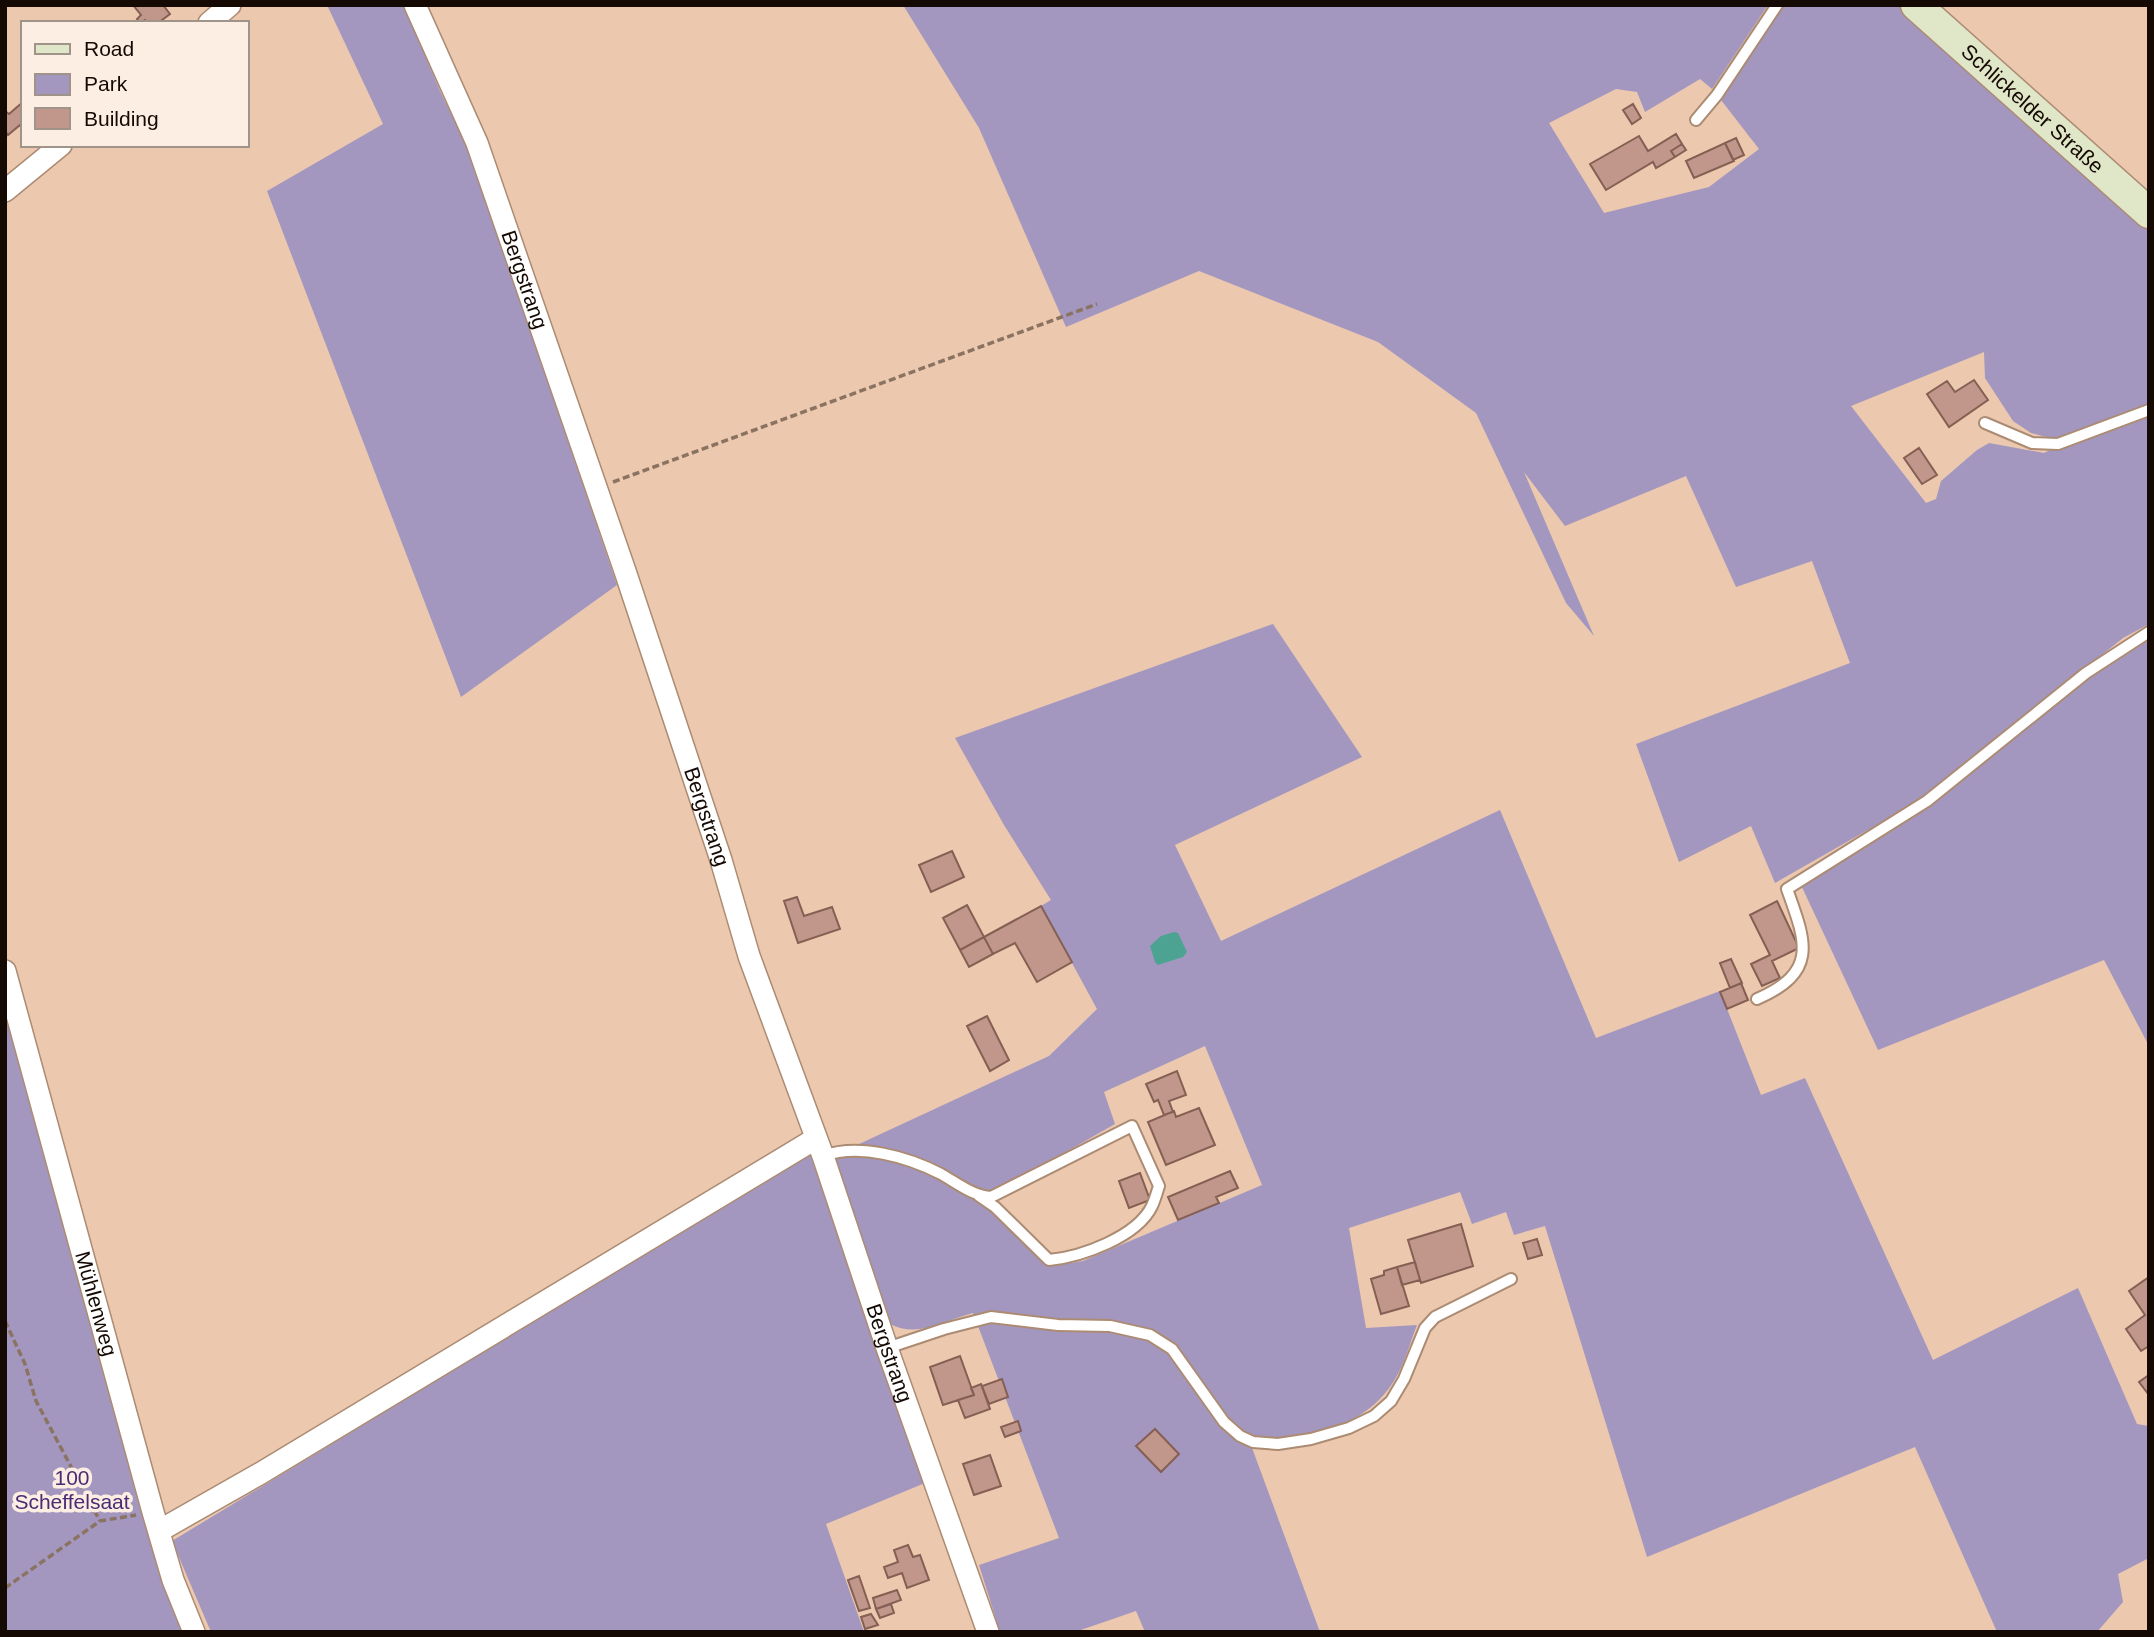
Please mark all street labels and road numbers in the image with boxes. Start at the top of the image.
street label: Schlickelder Straße [1957,39,2108,178]
street label: Bergstrang [497,227,552,332]
street label: Bergstrang [680,764,734,869]
street label: Mühlenweg [71,1249,122,1359]
street label: Bergstrang [862,1301,917,1405]

